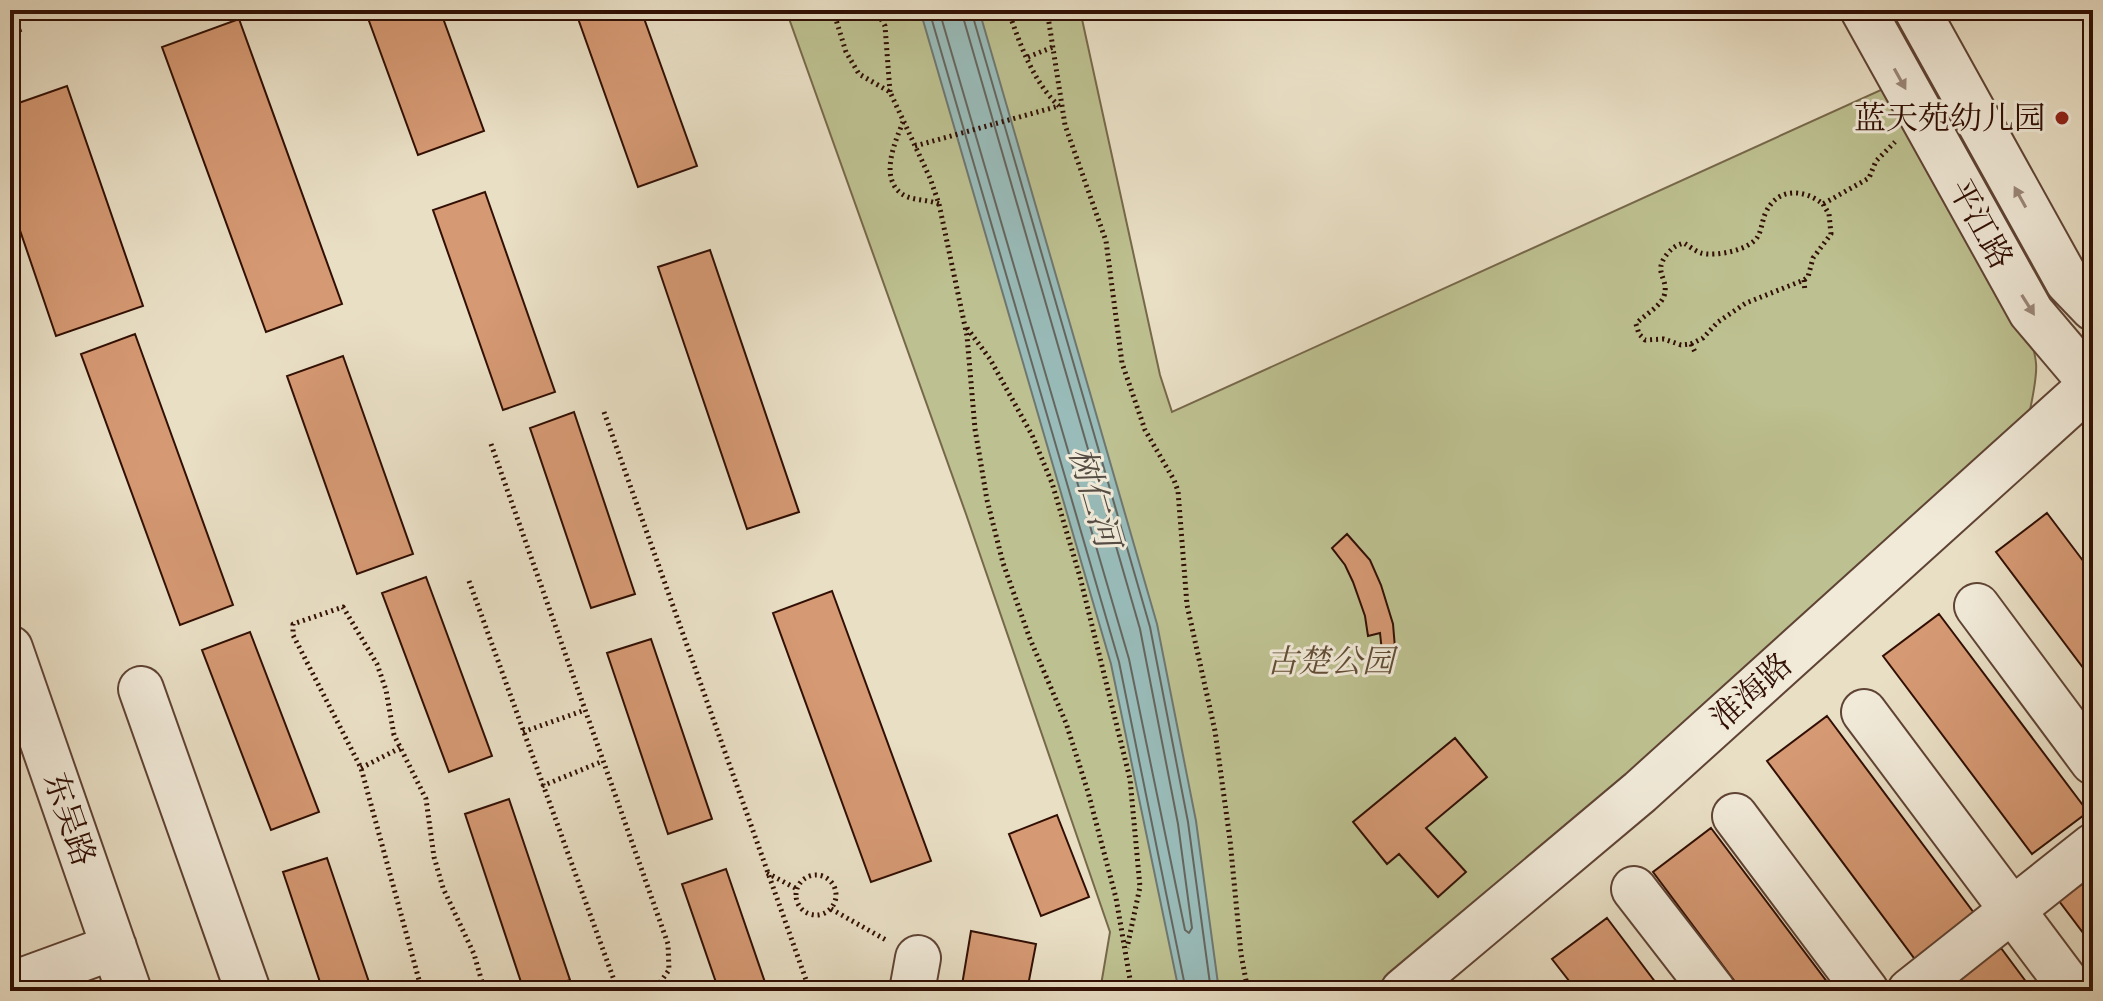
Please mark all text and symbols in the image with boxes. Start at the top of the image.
one-way arrow [1893,68,1907,90]
place label: 蓝天苑幼儿园 [1854,100,2046,141]
marker: 蓝天苑幼儿园 [2053,109,2071,127]
street label: 平江路 [1938,173,2020,277]
one-way arrow [2013,185,2027,208]
one-way arrow [2020,294,2034,316]
water label: 树仁河 [1058,443,1129,558]
park label: 古楚公园 [1266,643,1399,684]
street label: 淮海路 [1703,645,1802,740]
street label: 东吴路 [33,768,103,872]

